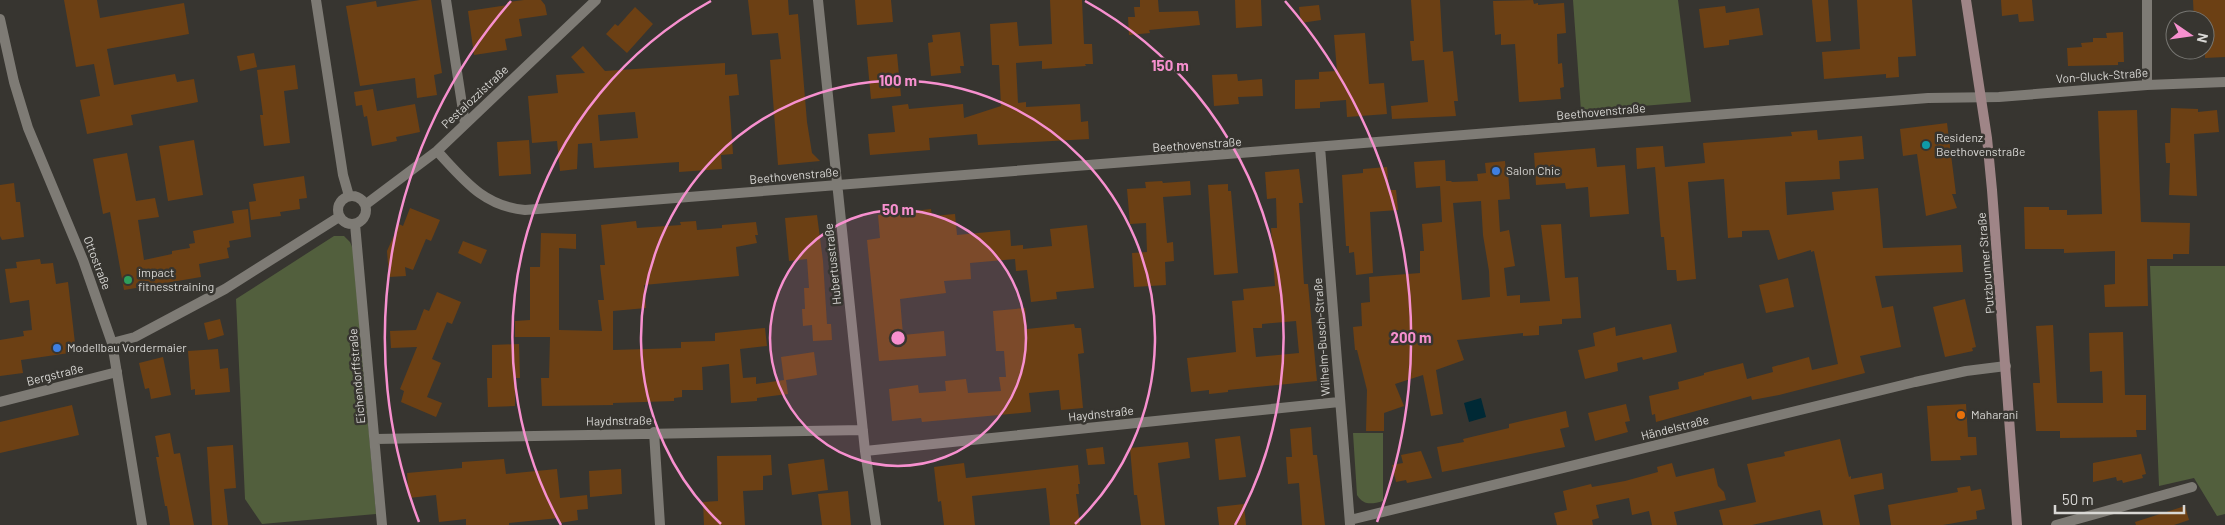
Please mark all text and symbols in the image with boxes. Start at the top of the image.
north arrow [2165,10,2215,60]
text: N [2194,32,2212,44]
text: 150 m [1151,56,1189,74]
street label: Pestalozzistraße [438,62,511,131]
street label: Von-Gluck-Straße [2055,65,2148,85]
text: 100 m [879,71,917,89]
street label: Beethovenstraße [1556,100,1646,122]
place label: Residenz Beethovenstraße [1936,130,2025,158]
street label: Beethovenstraße [1152,134,1242,154]
marker: Residenz Beethovenstraße [1920,139,1932,151]
place label: Salon Chic [1506,163,1560,177]
street label: Beethovenstraße [749,164,839,186]
marker: Salon Chic [1490,165,1502,177]
text: 50 m [882,200,914,218]
street label: Putzbrunner Straße [1974,212,1996,314]
street label: Hubertusstraße [821,223,843,305]
street label: Ottostraße [81,234,115,291]
place label: impact fitnesstraining [138,265,214,293]
marker: impact fitnesstraining [122,274,134,286]
street label: Wilhelm-Busch-Straße [1310,278,1332,397]
street label: Eichendorffstraße [345,328,367,424]
text: 200 m [1390,328,1432,346]
centre of rings [889,329,907,347]
place label: Modellbau Vordermaier [67,340,187,354]
marker: Modellbau Vordermaier [51,342,63,354]
street label: Bergstraße [25,360,85,388]
street label: Haydnstraße [1067,403,1134,423]
place label: Maharani [1971,407,2018,421]
marker: Maharani [1955,409,1967,421]
street label: Haydnstraße [586,412,652,428]
street label: Händelstraße [1639,412,1710,442]
scale bar [2055,482,2184,514]
text: 50 m [2062,490,2094,508]

